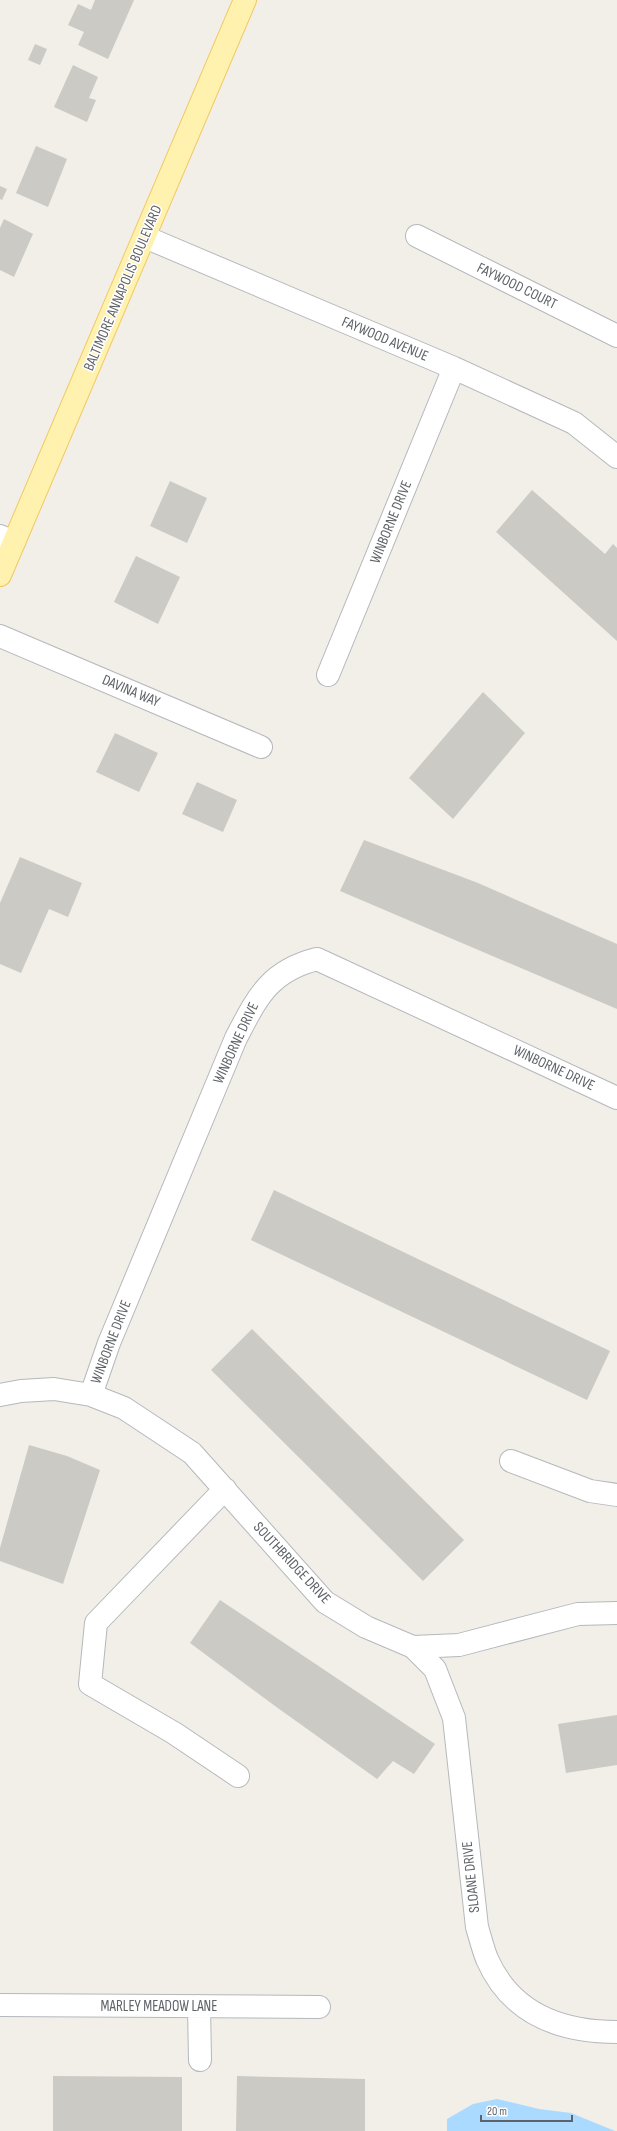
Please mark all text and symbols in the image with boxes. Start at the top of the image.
street label: BALTIMORE ANNAPOLIS BOULEVARD [79,202,167,374]
street label: FAYWOOD COURT [474,258,560,314]
street label: FAYWOOD AVENUE [339,312,431,366]
street label: WINBORNE DRIVE [366,478,416,566]
street label: DAVINA WAY [99,670,163,712]
street label: WINBORNE DRIVE [209,999,263,1087]
street label: WINBORNE DRIVE [510,1041,598,1095]
street label: WINBORNE DRIVE [86,1298,136,1386]
street label: SOUTHBRIDGE DRIVE [249,1518,335,1608]
street label: SLOANE DRIVE [458,1840,484,1914]
street label: MARLEY MEADOW LANE [101,1997,217,2016]
scale bar [481,2097,572,2123]
text: 20 m [487,2104,507,2119]

